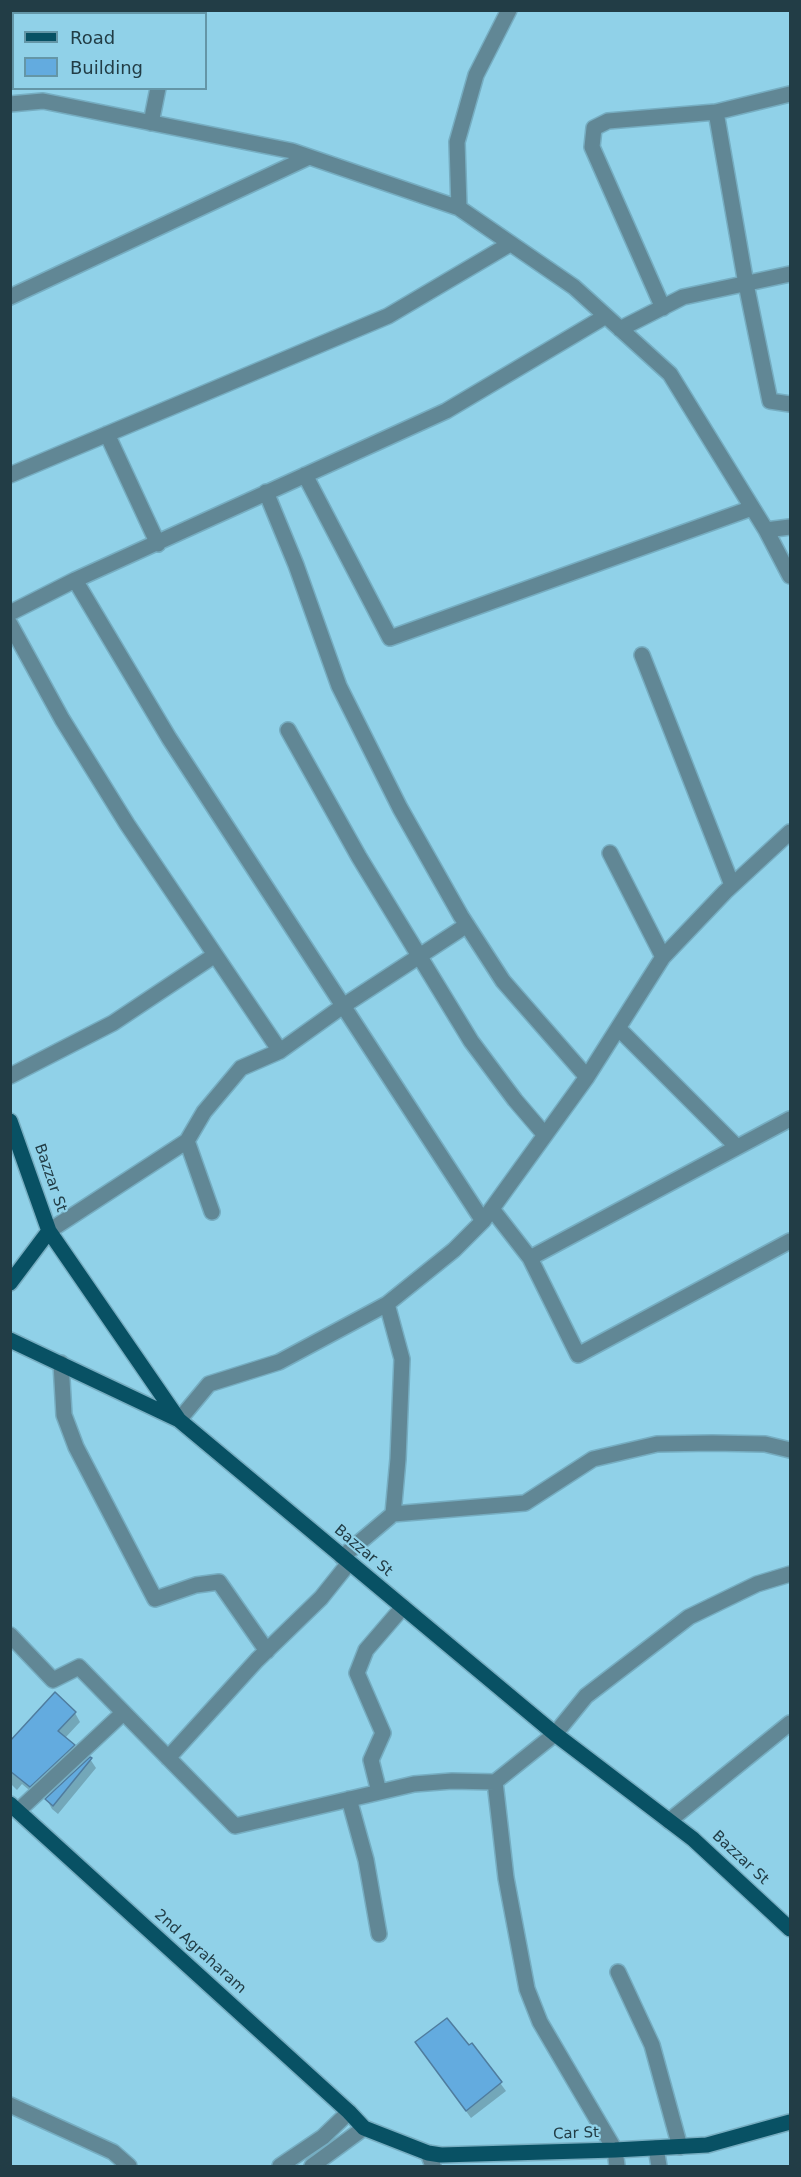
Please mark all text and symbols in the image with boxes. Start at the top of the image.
legend [12,12,207,90]
text: Road [70,27,115,48]
text: Building [70,57,143,78]
street label: Bazzar St [30,1142,70,1214]
street label: Bazzar St [330,1521,396,1581]
street label: Bazzar St [708,1827,772,1889]
street label: 2nd Agraharam [150,1906,250,1998]
street label: Car St [553,2124,599,2144]

